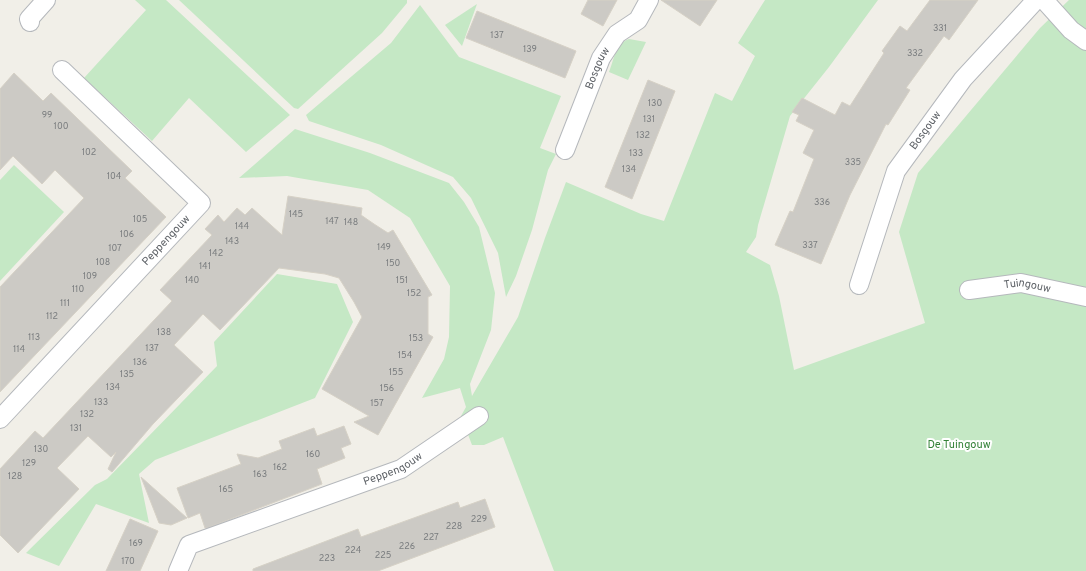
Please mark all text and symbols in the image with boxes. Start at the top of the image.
house number: 331 [933,23,947,34]
house number: 137 [490,30,504,41]
house number: 139 [523,44,537,55]
street label: Bosgouw [582,44,613,91]
house number: 332 [907,48,923,59]
house number: 130 [648,98,662,109]
street label: Bosgouw [907,108,944,153]
house number: 99 [42,110,52,121]
house number: 131 [643,114,655,125]
house number: 100 [54,121,69,132]
house number: 132 [636,130,650,141]
house number: 102 [82,147,96,158]
house number: 133 [629,148,643,159]
house number: 335 [845,157,861,168]
house number: 134 [622,164,637,175]
house number: 104 [107,171,122,182]
house number: 336 [814,197,830,208]
house number: 145 [289,209,303,220]
street label: Peppengouw [139,212,193,269]
house number: 105 [133,214,147,225]
house number: 147 [325,216,339,227]
house number: 148 [344,217,358,228]
house number: 144 [235,221,250,232]
house number: 106 [120,229,134,240]
house number: 143 [225,236,239,247]
house number: 337 [802,240,818,251]
house number: 149 [377,242,391,253]
house number: 107 [108,243,122,254]
house number: 142 [209,248,223,259]
house number: 108 [96,257,110,268]
house number: 150 [386,258,401,269]
house number: 141 [199,261,211,272]
house number: 109 [83,271,97,282]
house number: 140 [185,275,199,286]
house number: 151 [396,275,408,286]
street label: Tuingouw [1003,276,1052,296]
house number: 110 [72,284,84,295]
house number: 152 [407,288,421,299]
house number: 111 [60,298,70,309]
house number: 112 [46,311,58,322]
house number: 138 [157,327,171,338]
house number: 113 [28,332,40,343]
house number: 153 [409,333,423,344]
house number: 137 [145,343,159,354]
house number: 114 [13,344,25,355]
house number: 154 [398,350,413,361]
house number: 136 [133,357,147,368]
house number: 155 [389,367,403,378]
house number: 135 [120,369,134,380]
house number: 134 [106,382,121,393]
house number: 156 [380,383,394,394]
house number: 133 [94,397,108,408]
house number: 157 [370,398,384,409]
house number: 132 [80,409,94,420]
house number: 131 [70,423,82,434]
park label: De Tuingouw [927,438,991,452]
house number: 130 [34,444,48,455]
house number: 160 [306,449,320,460]
street label: Peppengouw [361,449,425,489]
house number: 129 [22,458,36,469]
house number: 162 [273,462,287,473]
house number: 163 [253,469,267,480]
house number: 128 [8,471,22,482]
house number: 165 [219,484,233,495]
house number: 229 [471,514,487,525]
house number: 228 [446,521,462,532]
house number: 227 [423,532,439,543]
house number: 169 [129,538,143,549]
house number: 226 [399,541,415,552]
house number: 224 [345,545,362,556]
house number: 225 [375,550,391,561]
house number: 223 [319,553,335,564]
house number: 170 [121,556,135,567]

